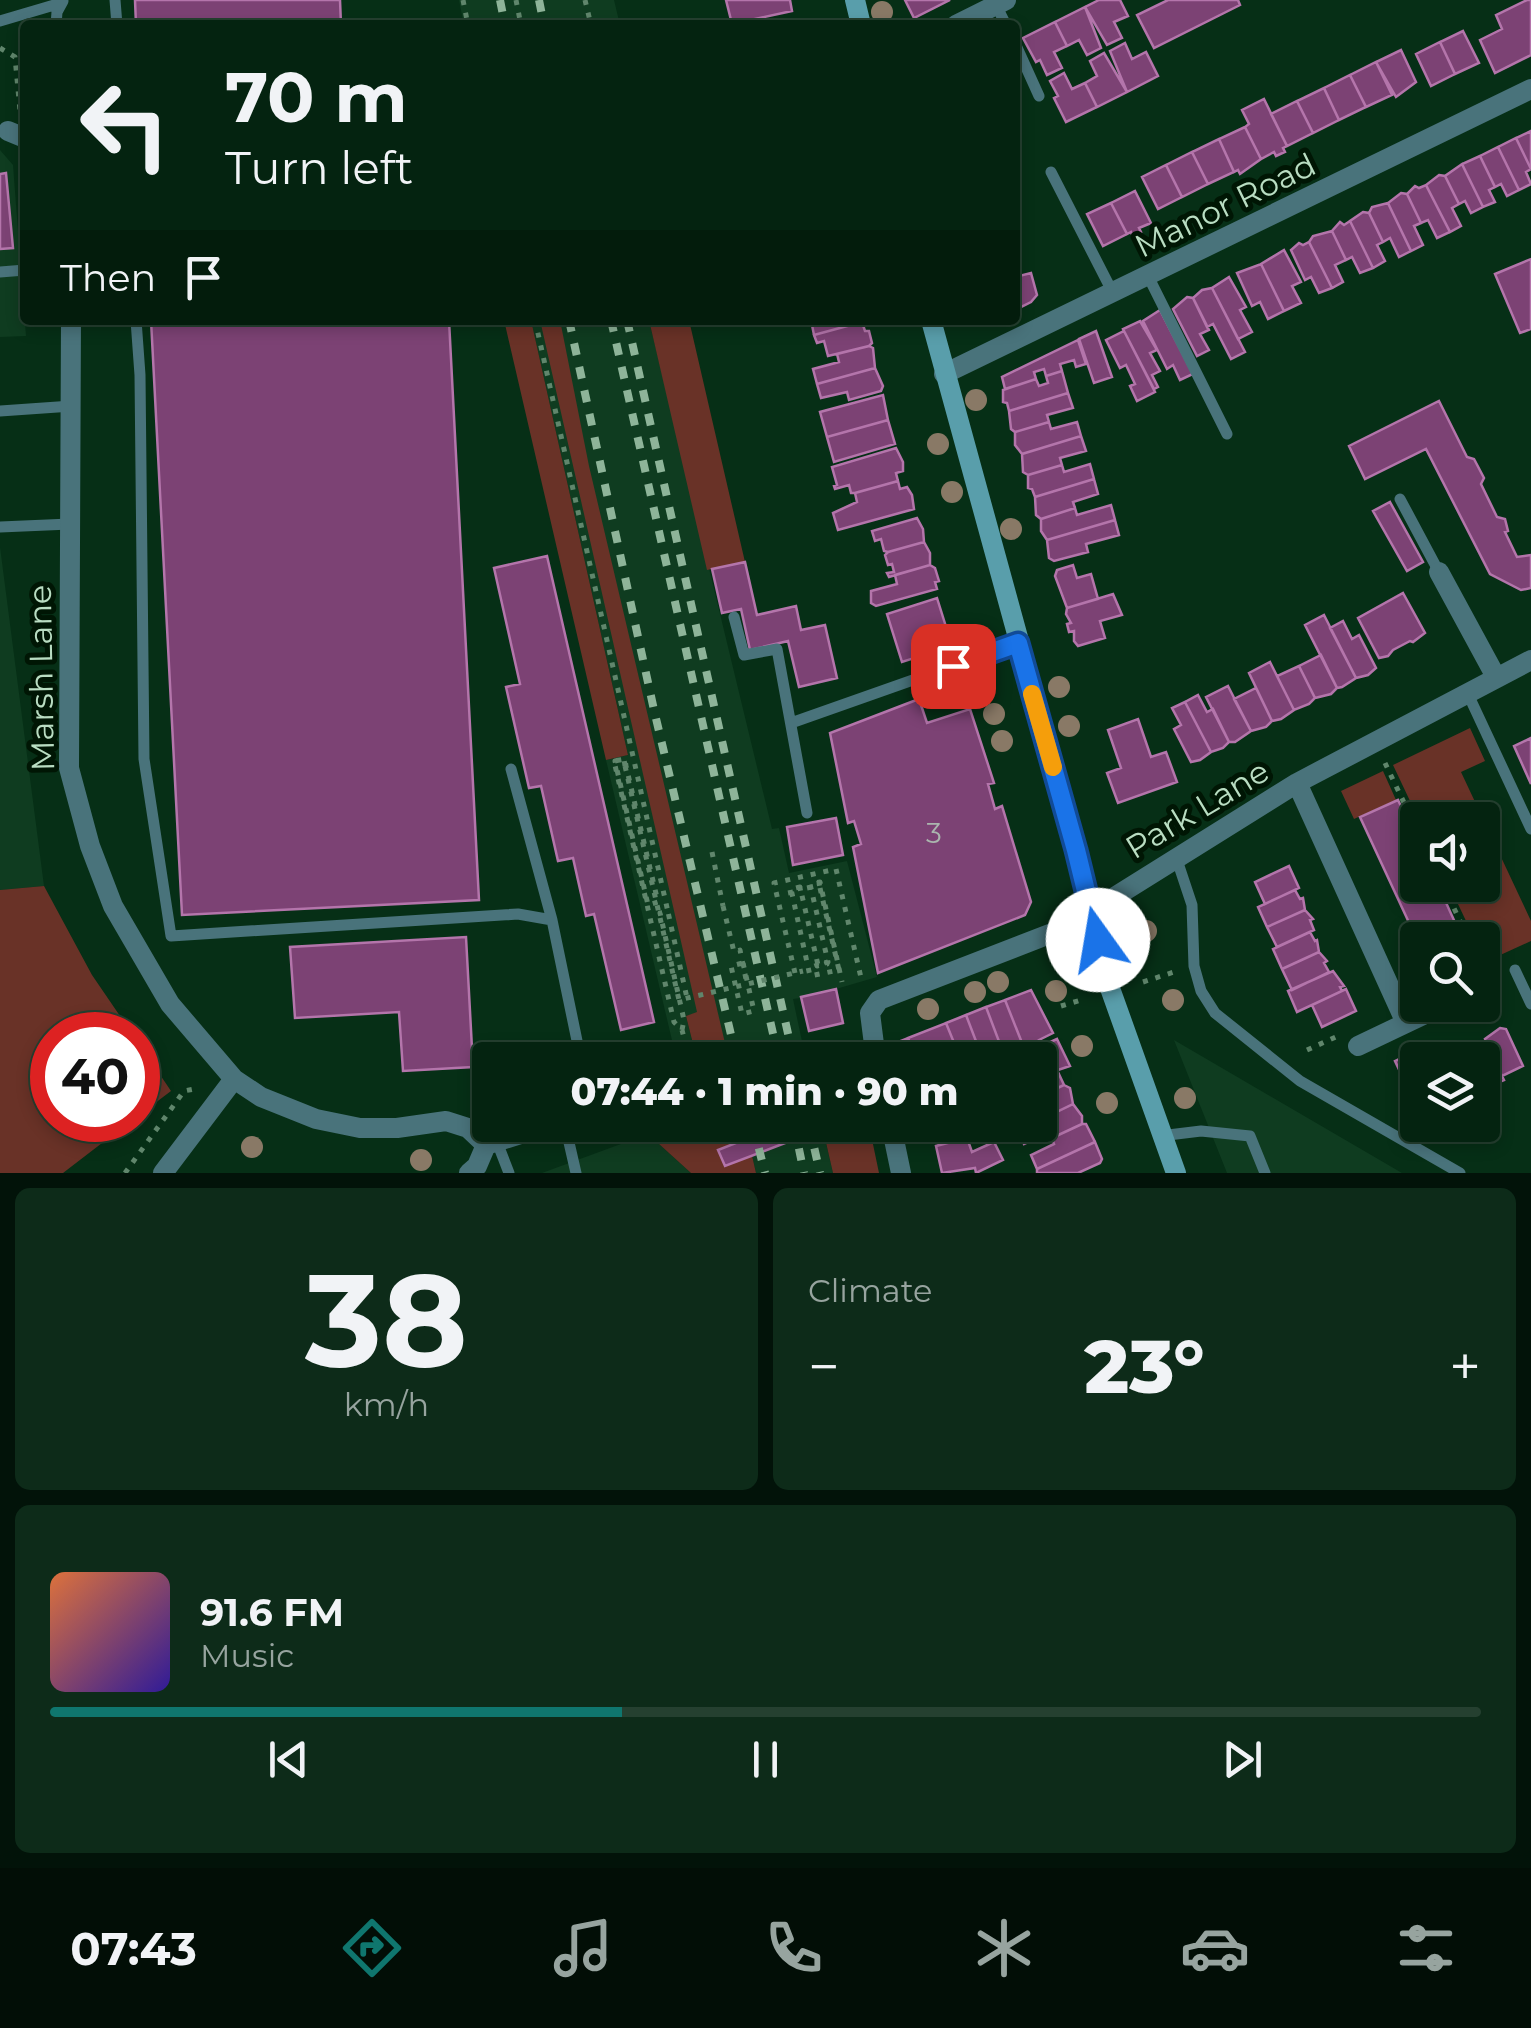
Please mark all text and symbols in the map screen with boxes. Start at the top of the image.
text: 70 m [225,54,408,140]
icon: left [60,60,190,190]
text: Turn left [225,140,413,195]
street label: Manor Road [1128,145,1322,265]
icon: arrive [176,250,231,305]
text: Then [60,254,156,301]
street label: Marsh Lane [20,584,62,772]
pin [911,624,996,709]
icon: arrive [926,639,981,694]
street label: Park Lane [1118,751,1276,867]
map controls [1400,802,1500,1142]
button: sound [1400,802,1500,902]
house number: 3 [926,816,942,850]
position arrow [1046,888,1150,992]
button: search [1400,922,1500,1022]
speed limit sign: 40 [30,1012,160,1142]
button: layers [1400,1042,1500,1142]
text: 07:44 · 1 min · 90 m [571,1068,958,1115]
text: 38 [305,1240,468,1399]
text: Climate [808,1271,932,1310]
text: 23° [1084,1320,1205,1412]
text: − [808,1333,840,1400]
text: + [1449,1333,1481,1400]
text: km/h [344,1385,429,1424]
text: 91.6 FM [200,1589,344,1636]
text: Music [200,1636,294,1675]
icon: previous [261,1732,316,1787]
icon: pause [738,1732,793,1787]
icon: next [1215,1732,1270,1787]
icon: directions [337,1913,407,1983]
icon: music [548,1913,618,1983]
icon: phone [759,1913,829,1983]
icon: climate [969,1913,1039,1983]
icon: car [1180,1913,1250,1983]
icon: filters [1391,1913,1461,1983]
text: 07:43 [70,1921,197,1976]

